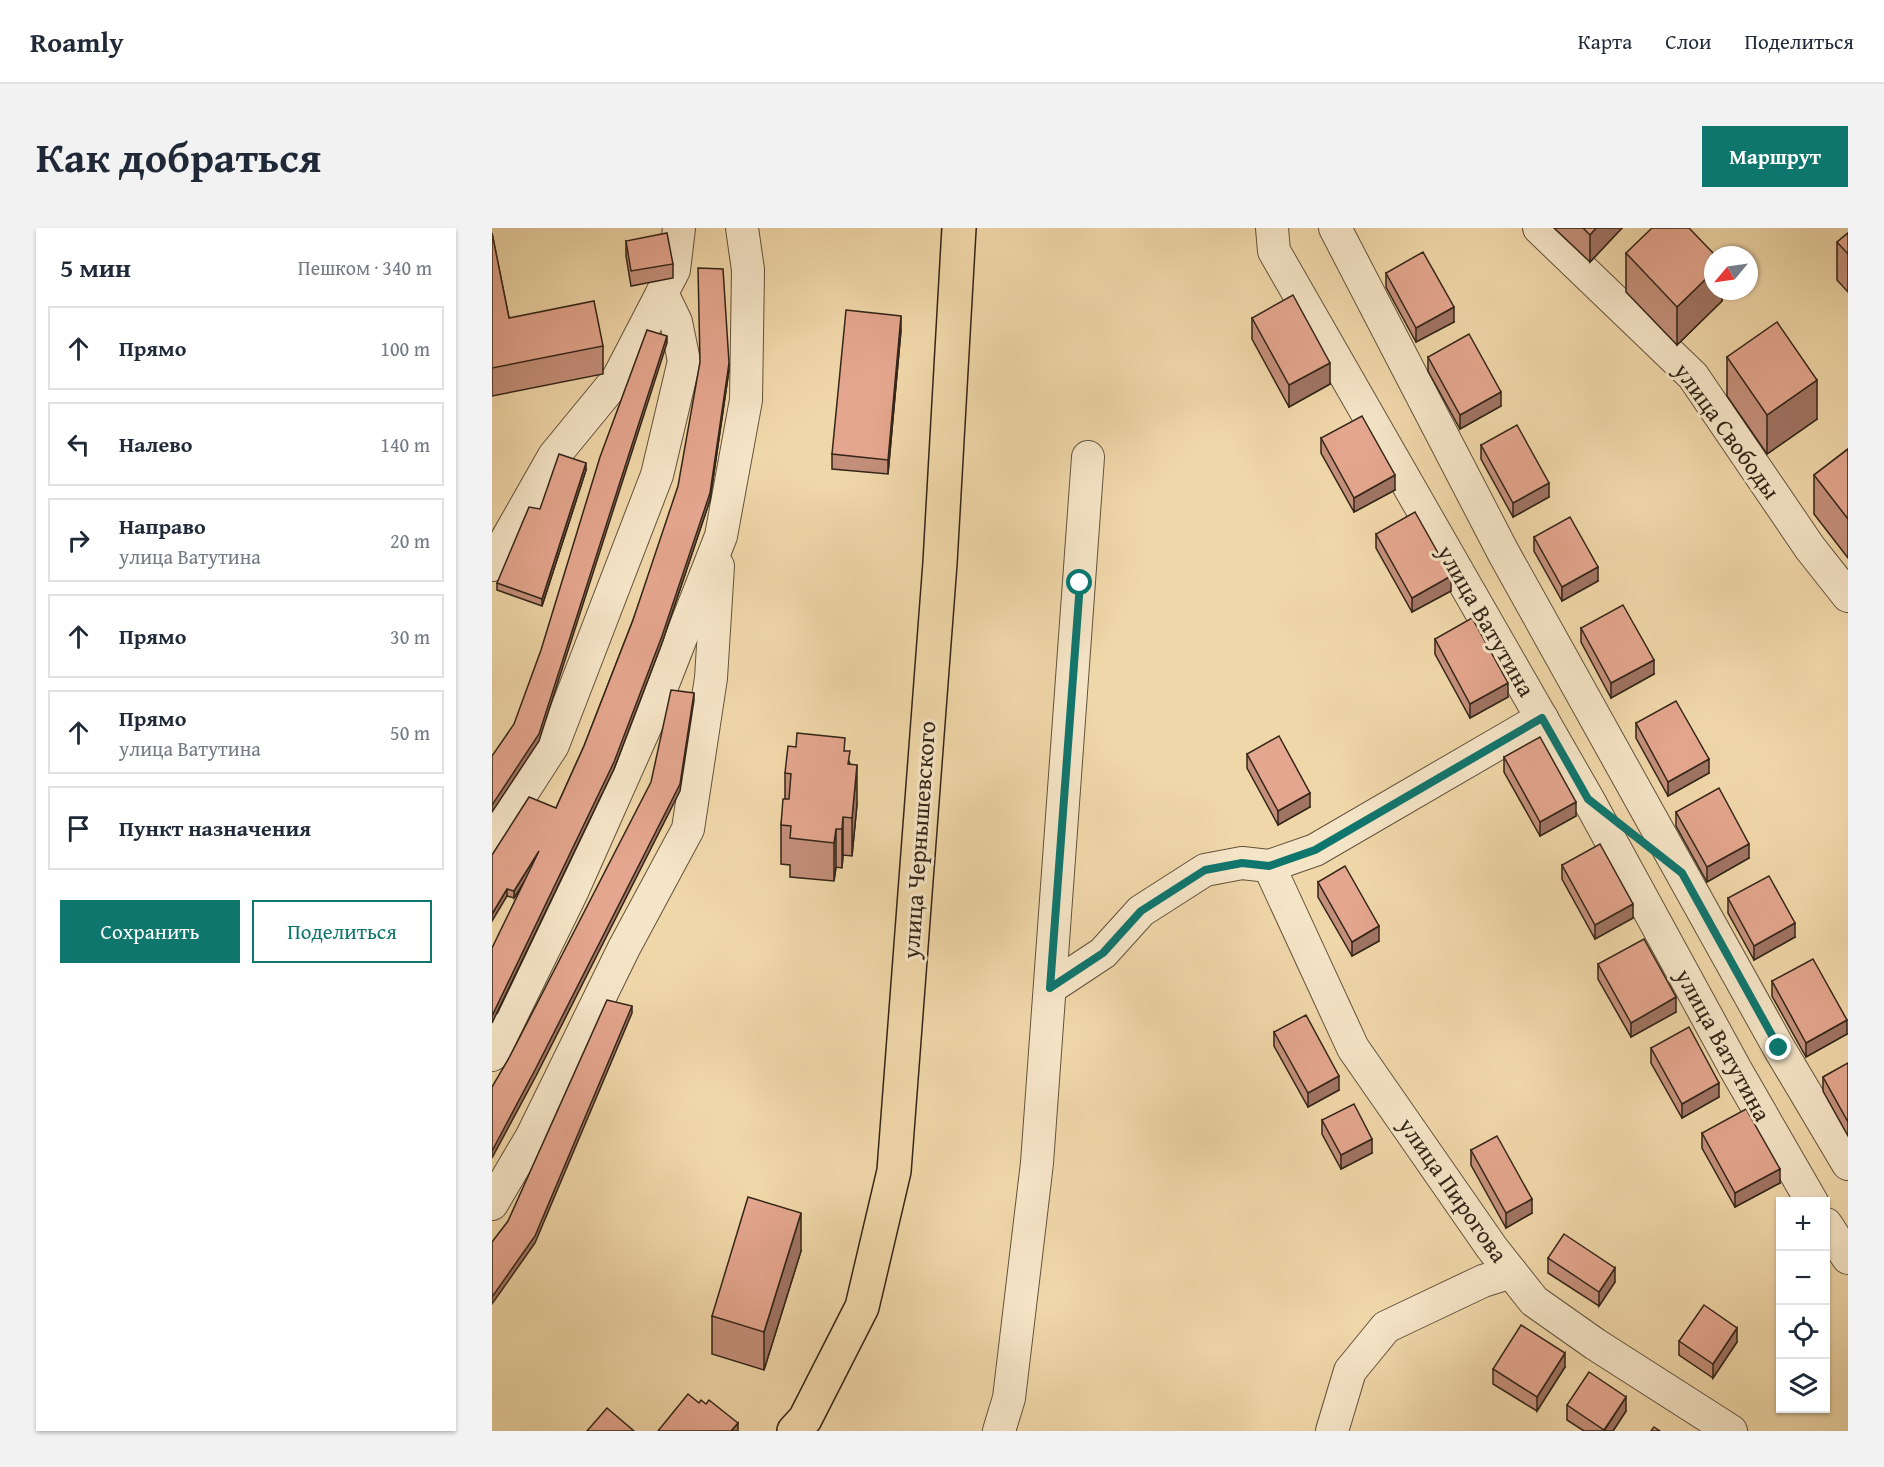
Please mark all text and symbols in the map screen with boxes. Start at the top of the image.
text: Roamly [30,21,124,62]
text: Карта [1578,26,1632,57]
text: Слои [1665,26,1711,57]
text: Поделиться [1744,26,1854,57]
text: Как добраться [36,126,321,187]
button: Маршрут [1702,126,1848,187]
north arrow [1704,246,1758,300]
text: 5 мин [60,248,131,287]
text: Пешком · 340 m [298,253,432,282]
icon: ahead [62,332,95,365]
text: Прямо [119,332,186,364]
text: 100 m [380,334,430,363]
street label: улица Свободы [1665,354,1789,506]
icon: left [62,428,95,461]
text: Налево [119,428,192,460]
text: 140 m [380,430,430,459]
text: Направо [119,510,206,542]
icon: right [62,524,95,557]
text: 20 m [390,526,430,555]
street label: улица Ватутина [1428,537,1544,704]
text: улица Ватутина [119,542,261,571]
route start [1066,569,1092,595]
icon: ahead [62,620,95,653]
text: Прямо [119,620,186,652]
text: 30 m [390,622,430,651]
text: Прямо [119,702,186,734]
icon: ahead [62,716,95,749]
text: 50 m [390,718,430,747]
street label: улица Чернышевского [893,720,944,961]
text: улица Ватутина [119,734,261,763]
icon: arrive [62,812,95,845]
text: Пункт назначения [119,812,311,844]
button: Сохранить [60,900,240,963]
button: Поделиться [252,900,432,963]
street label: улица Ватутина [1666,961,1780,1128]
route end [1765,1034,1791,1060]
street label: улица Пирогова [1390,1109,1517,1270]
map controls [1776,1197,1830,1413]
button: + [1776,1197,1830,1251]
button: − [1776,1251,1830,1305]
button: locate [1776,1305,1830,1359]
button: layers [1776,1359,1830,1413]

